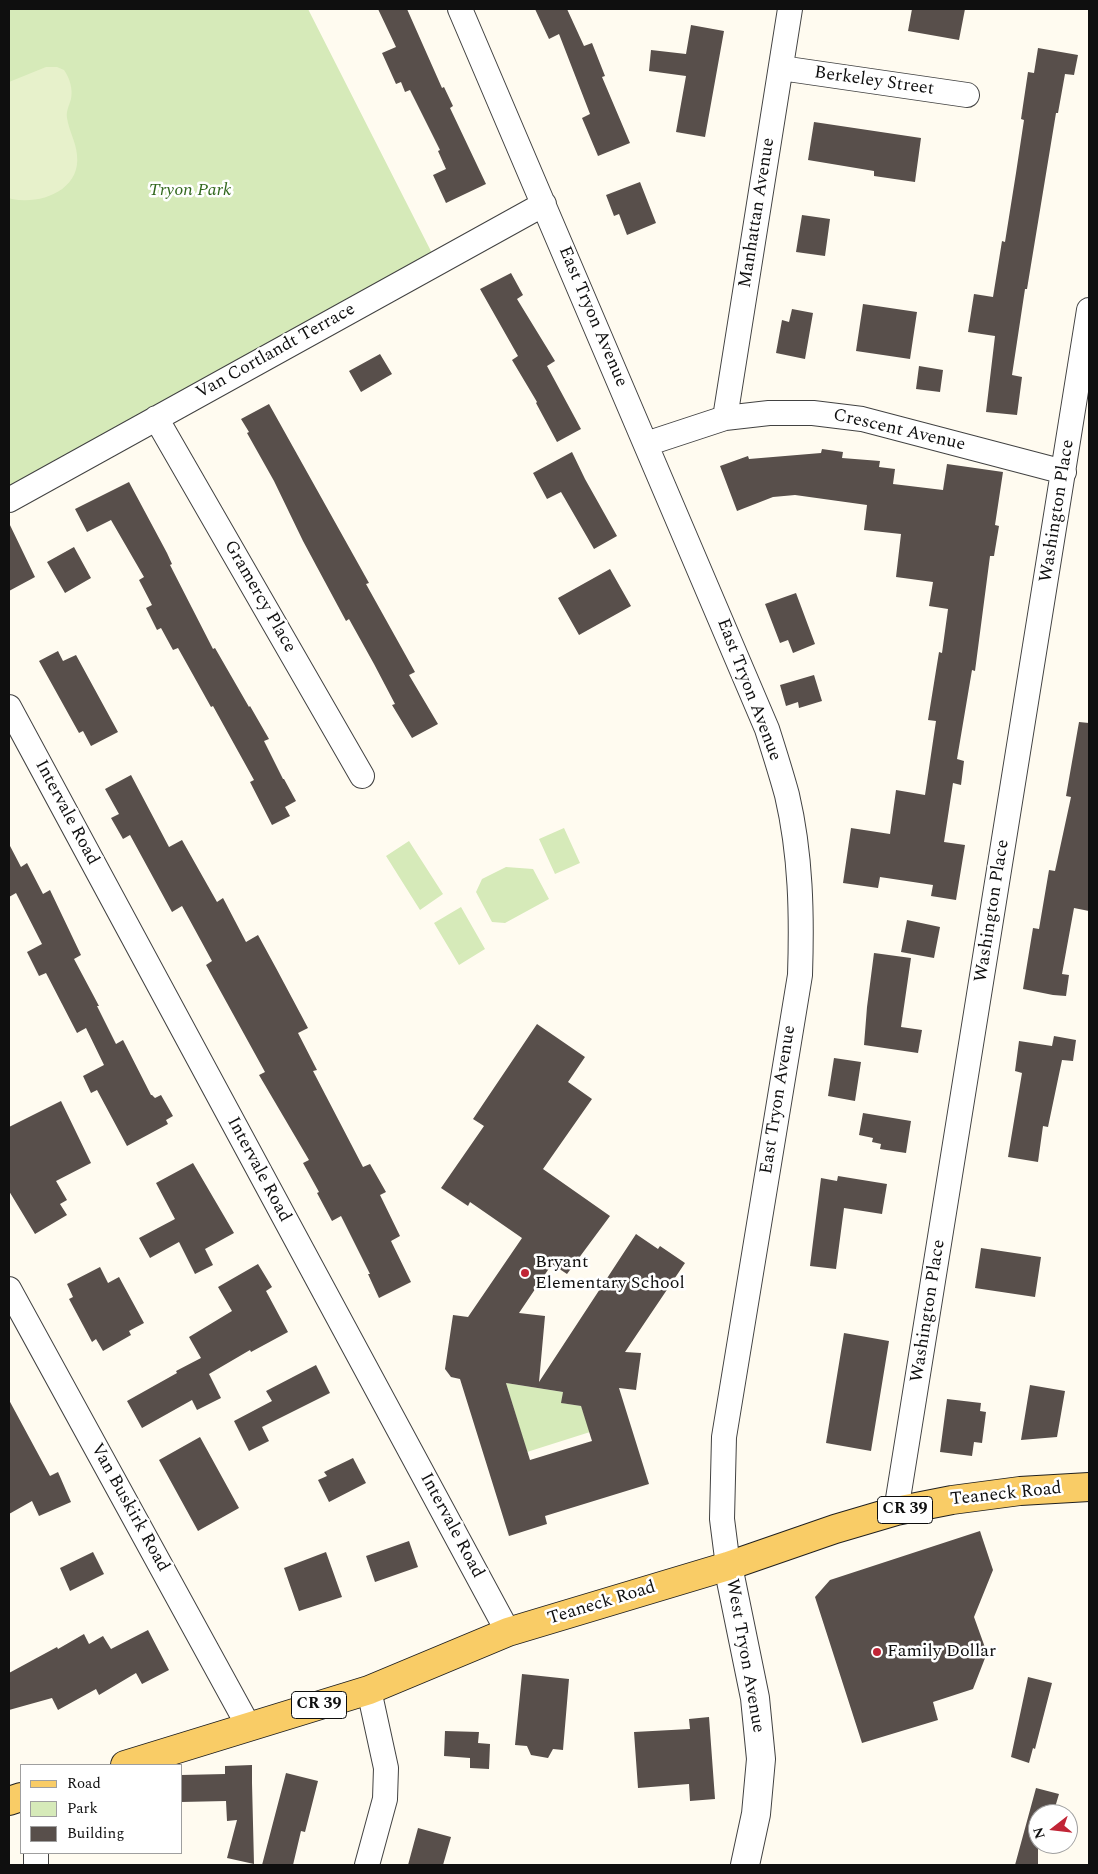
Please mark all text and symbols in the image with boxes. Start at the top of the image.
street label: Berkeley Street [813,63,935,101]
street label: Manhattan Avenue [735,136,781,290]
park label: Tryon Park [149,180,231,202]
street label: East Tryon Avenue [553,244,631,390]
street label: Van Cortlandt Terrace [193,299,359,405]
street label: Crescent Avenue [831,405,967,457]
street label: Washington Place [1036,438,1080,584]
street label: Gramercy Place [218,537,300,657]
street label: East Tryon Avenue [711,616,785,764]
street label: Intervale Road [29,757,103,869]
street label: Washington Place [971,838,1015,984]
street label: East Tryon Avenue [757,1024,801,1176]
street label: Intervale Road [221,1114,295,1226]
street label: Washington Place [907,1238,951,1384]
place label: Bryant Elementary School [535,1252,685,1294]
marker: Bryant Elementary School [519,1267,531,1279]
street label: Van Buskirk Road [85,1440,173,1576]
street label: Intervale Road [414,1470,488,1582]
street label: Teaneck Road [949,1478,1063,1512]
road number: CR 39 [878,1496,932,1524]
street label: Teaneck Road [545,1577,659,1631]
street label: West Tryon Avenue [720,1577,768,1735]
place label: Family Dollar [887,1641,996,1663]
marker: Family Dollar [871,1646,883,1658]
road number: CR 39 [292,1692,346,1718]
legend [20,1764,182,1854]
text: Road [67,1772,101,1795]
text: Park [67,1797,98,1820]
north arrow [1028,1804,1078,1854]
text: Building [67,1822,124,1845]
text: N [1027,1825,1051,1841]

